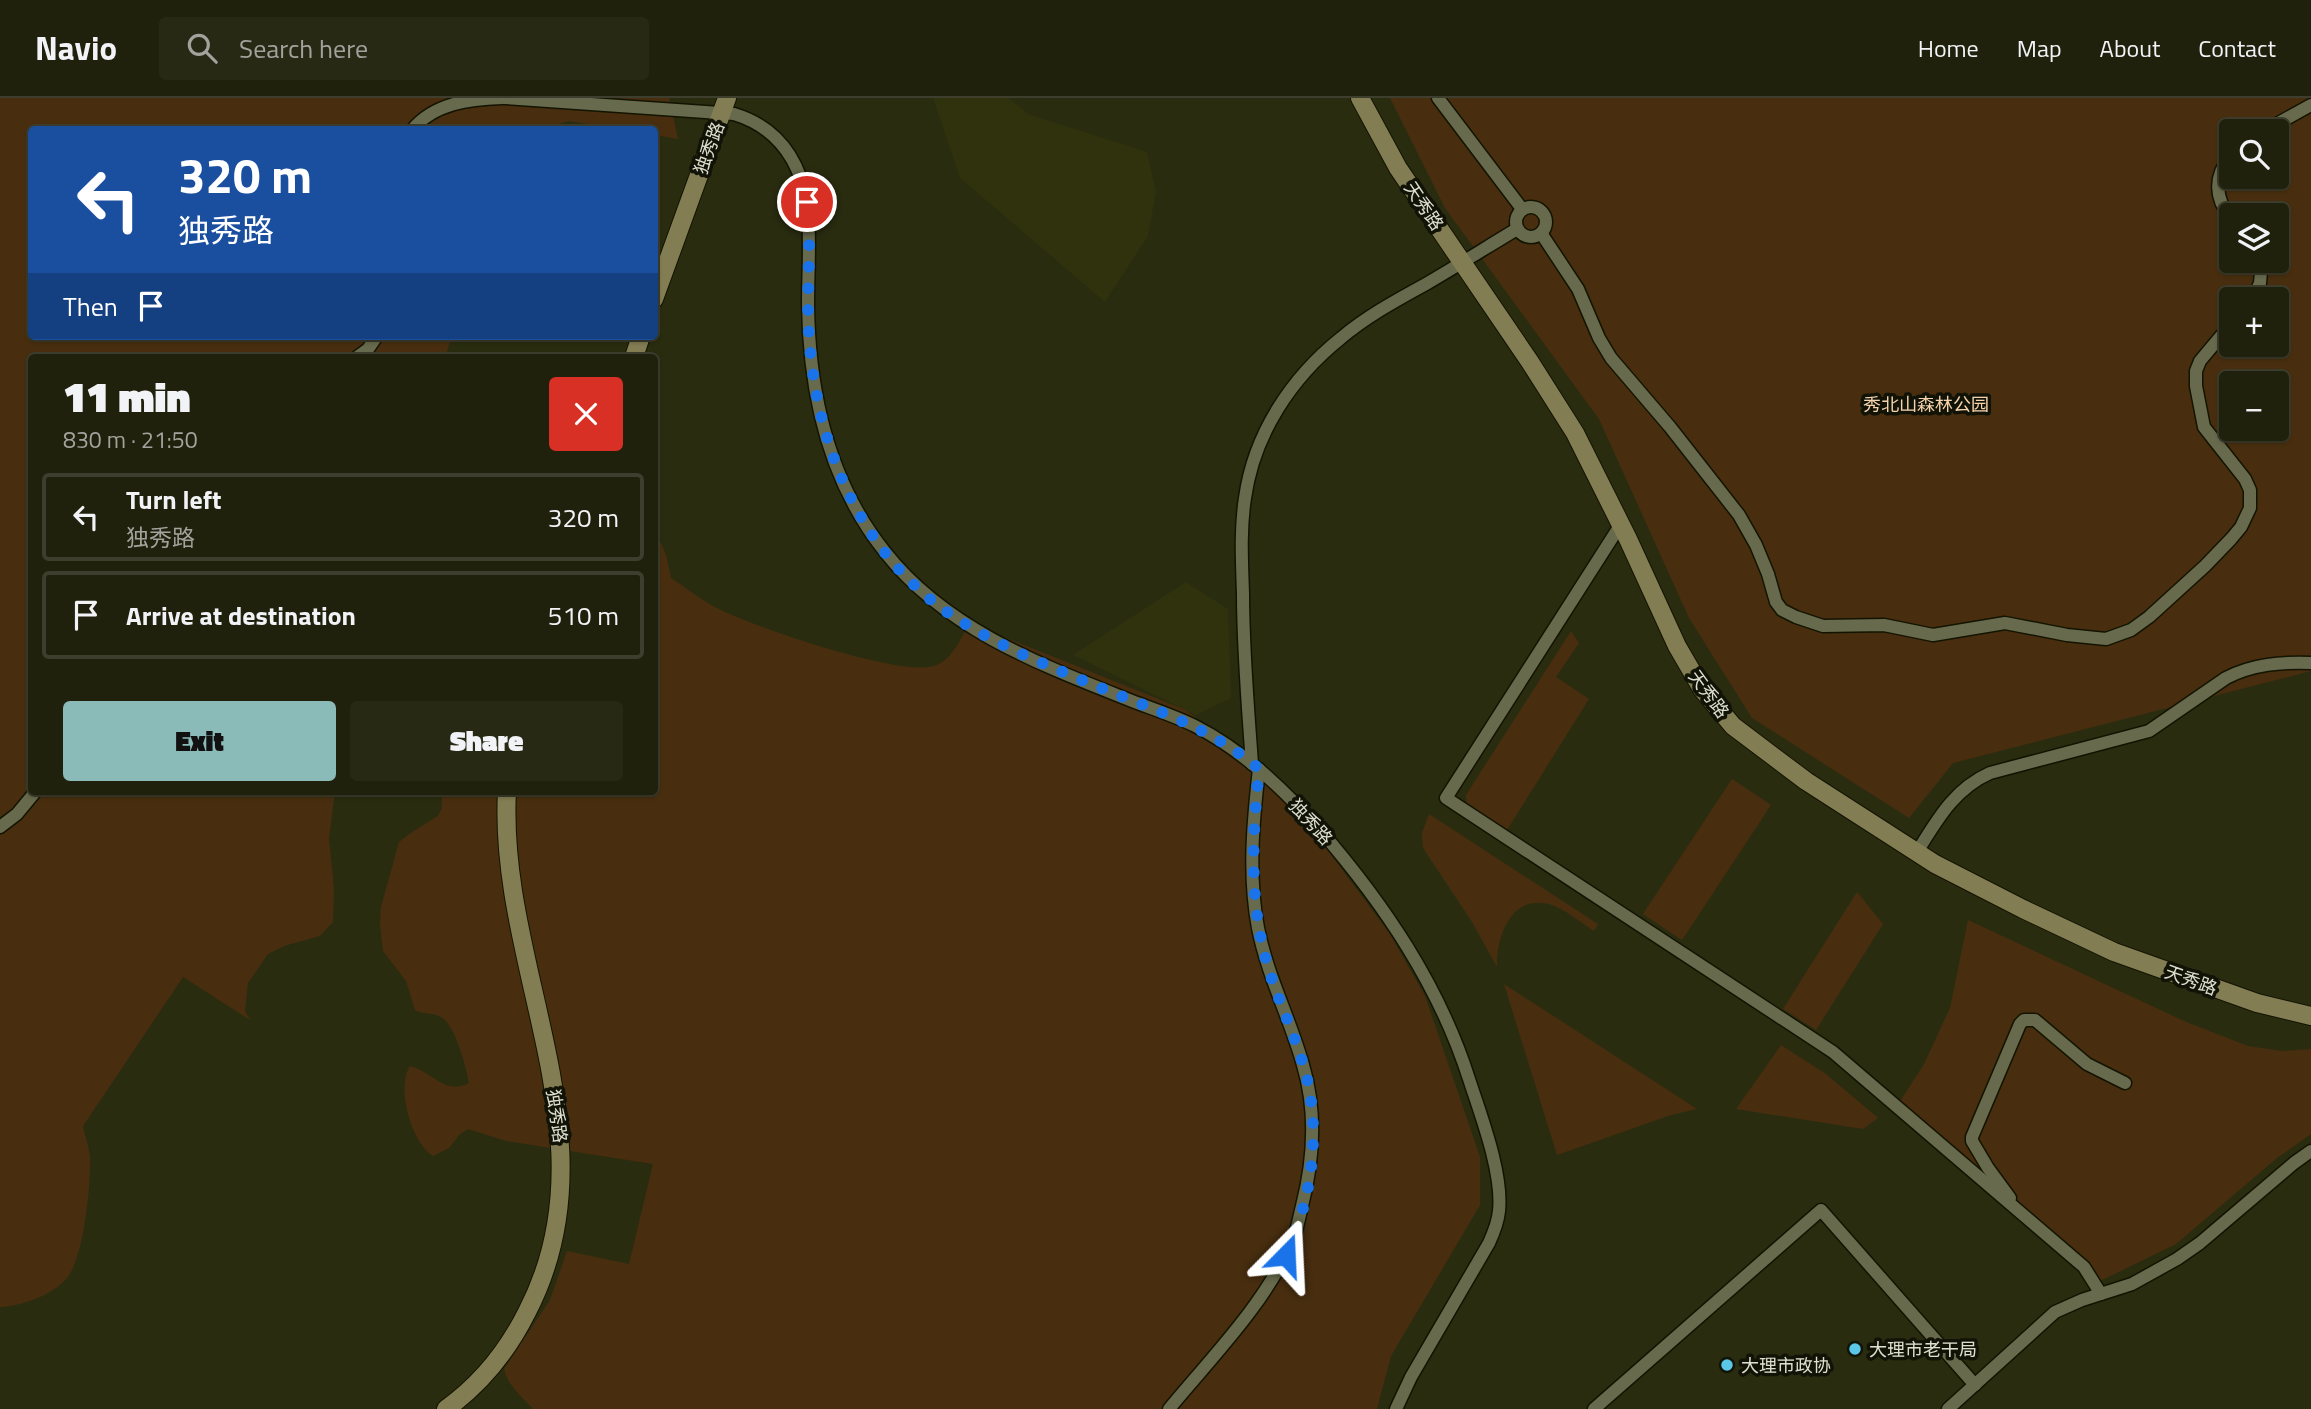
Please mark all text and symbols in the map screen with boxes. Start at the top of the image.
search box [159,17,649,80]
text: Navio [35,23,117,73]
icon: search [183,29,221,67]
text: Search here [239,29,368,68]
text: Home [1918,30,1979,66]
text: Map [2017,30,2062,66]
text: About [2100,30,2160,66]
text: Contact [2198,30,2276,66]
street label: 独秀路 [687,118,731,178]
map controls [2219,119,2289,441]
button: search [2219,119,2289,189]
text: 320 m [178,137,312,212]
icon: left [63,154,154,245]
pin [777,172,837,232]
street label: 天秀路 [1398,176,1450,236]
icon: arrive [788,183,826,221]
button: layers [2219,203,2289,273]
text: 独秀路 [178,206,274,254]
text: Then [63,287,118,326]
icon: arrive [132,287,170,325]
button: + [2219,287,2289,357]
text: 11 min [63,364,190,428]
button: − [2219,371,2289,441]
button: close [549,377,623,451]
park label: 秀北山森林公园 [1863,391,1989,418]
text: 830 m · 21:50 [63,422,198,457]
text: Turn left [126,480,221,519]
icon: left [67,498,105,536]
text: 320 m [548,498,619,537]
text: 独秀路 [126,520,195,555]
icon: arrive [67,596,105,634]
text: Arrive at destination [126,596,356,635]
text: 510 m [548,596,619,635]
street label: 天秀路 [1682,664,1736,724]
button: Exit [63,701,336,781]
button: Share [350,701,623,781]
street label: 独秀路 [1283,793,1339,851]
street label: 天秀路 [2161,958,2221,1002]
street label: 独秀路 [540,1087,574,1145]
position arrow [1249,1218,1323,1292]
place label: 大理市老干局 [1869,1336,1977,1363]
marker: 大理市老干局 [1847,1341,1863,1357]
place label: 大理市政协 [1741,1352,1831,1379]
marker: 大理市政协 [1719,1357,1735,1373]

